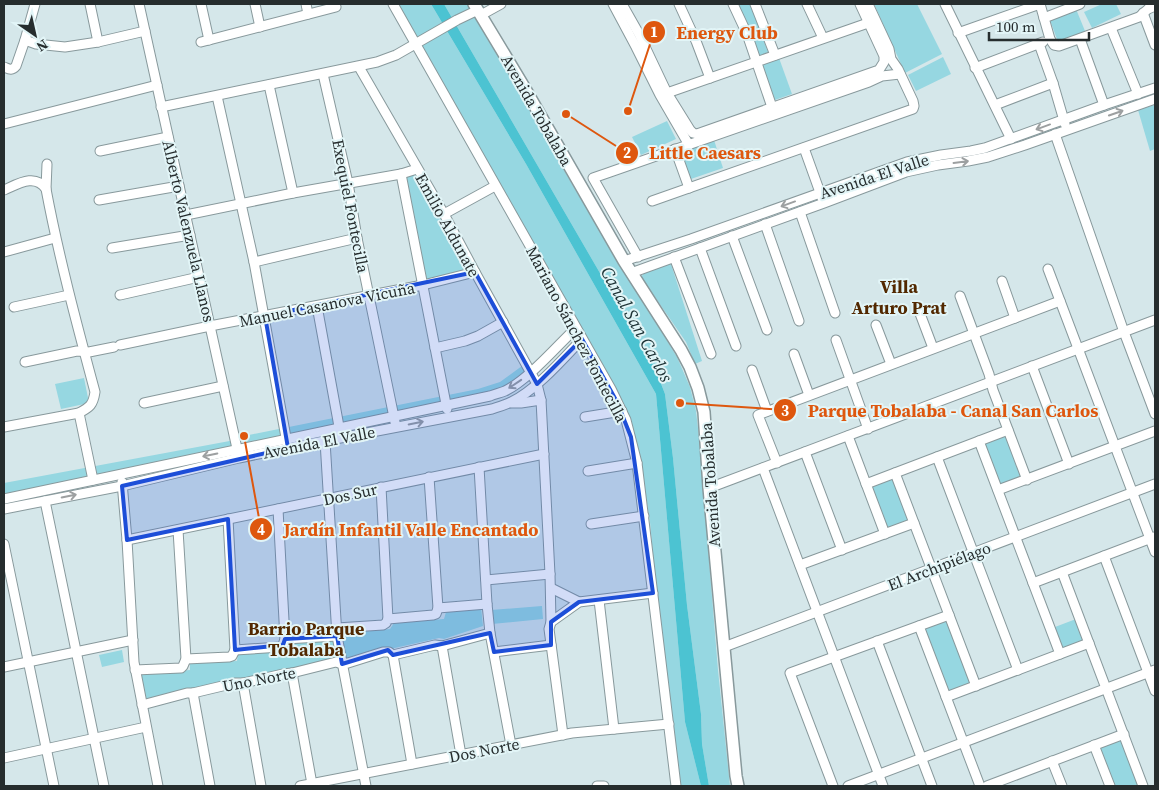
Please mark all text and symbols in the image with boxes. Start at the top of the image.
north arrow [10,10,60,60]
scale bar [989,10,1089,42]
callout: Energy Club [641,16,788,49]
text: 100 m [996,16,1036,37]
text: Energy Club [676,20,778,45]
text: 1 [650,21,658,42]
text: N [32,35,52,57]
street label: Avenida Tobalaba [496,50,578,170]
one-way arrow [1108,108,1123,117]
one-way arrow [1036,123,1051,132]
street label: Exequiel Fontecilla [327,137,375,276]
callout: Little Caesars [614,137,771,170]
street label: Alberto Valenzuela Llanos [157,138,221,324]
text: Little Caesars [649,140,761,165]
text: 2 [623,142,631,163]
street label: Avenida El Valle [816,148,932,204]
one-way arrow [953,157,969,167]
street label: Emilio Aldunate [410,169,486,281]
one-way arrow [781,200,796,209]
street label: Mariano Sánchez Fontecilla [521,242,633,427]
water label: Canal San Carlos [595,262,679,387]
district label: Villa Arturo Prat [852,274,947,320]
street label: Manuel Casanova Vicuña [237,276,418,332]
one-way arrow [508,379,522,389]
callout: Parque Tobalaba - Canal San Carlos [773,394,1109,427]
text: Parque Tobalaba - Canal San Carlos [808,398,1098,423]
text: 3 [781,400,789,421]
one-way arrow [408,418,424,427]
street label: Avenida El Valle [261,420,377,464]
street label: Avenida Tobalaba [695,421,725,548]
one-way arrow [203,451,219,460]
street label: Dos Sur [321,477,379,510]
one-way arrow [60,491,76,500]
callout: Jardín Infantil Valle Encantado [249,513,549,546]
text: Jardín Infantil Valle Encantado [283,517,538,542]
text: 4 [257,519,265,540]
street label: El Archipiélago [884,536,994,596]
district label: Barrio Parque Tobalaba [248,616,364,662]
street label: Uno Norte [221,661,297,697]
street label: Dos Norte [447,732,521,768]

